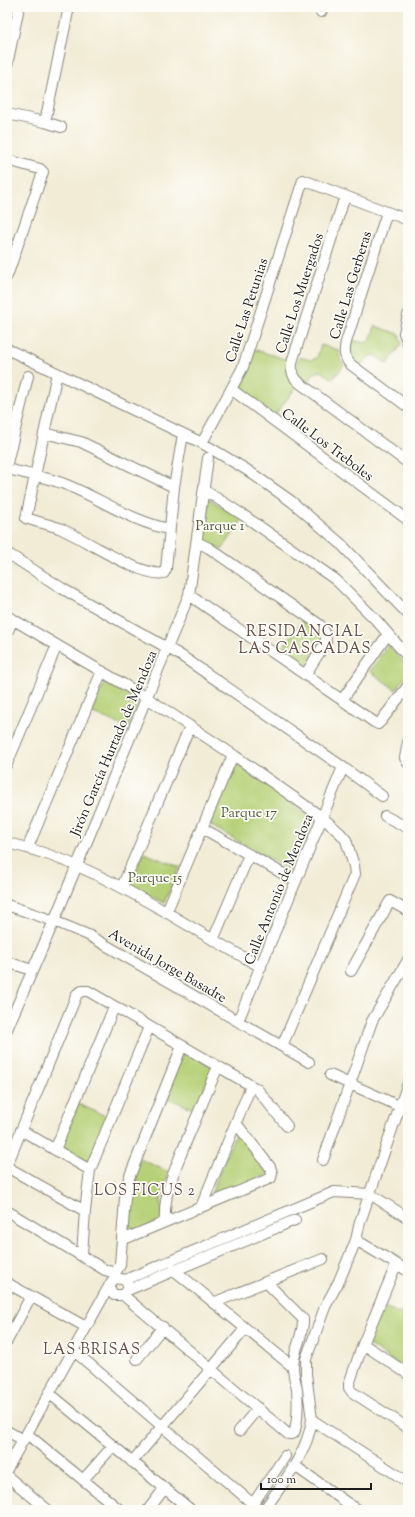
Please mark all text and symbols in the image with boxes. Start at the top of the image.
street label: Calle Las Gerberas [326,229,378,342]
street label: Calle Los Muergados [272,231,330,357]
street label: Calle Las Petunias [222,256,274,365]
street label: Calle Los Treboles [277,404,377,487]
park label: Parque 1 [195,517,245,537]
district label: RESIDANCIAL LAS CASCADAS [238,622,372,660]
street label: Jirón García Hurtado de Mendoza [66,647,163,841]
park label: Parque 17 [221,804,277,824]
street label: Calle Antonio de Mendoza [240,811,320,968]
park label: Parque 15 [128,869,182,889]
street label: Avenida Jorge Basadre [104,925,230,1009]
district label: LOS FICUS 2 [94,1181,196,1202]
district label: LAS BRISAS [43,1340,141,1361]
scale bar [261,1465,371,1491]
text: 100 m [267,1471,296,1489]

